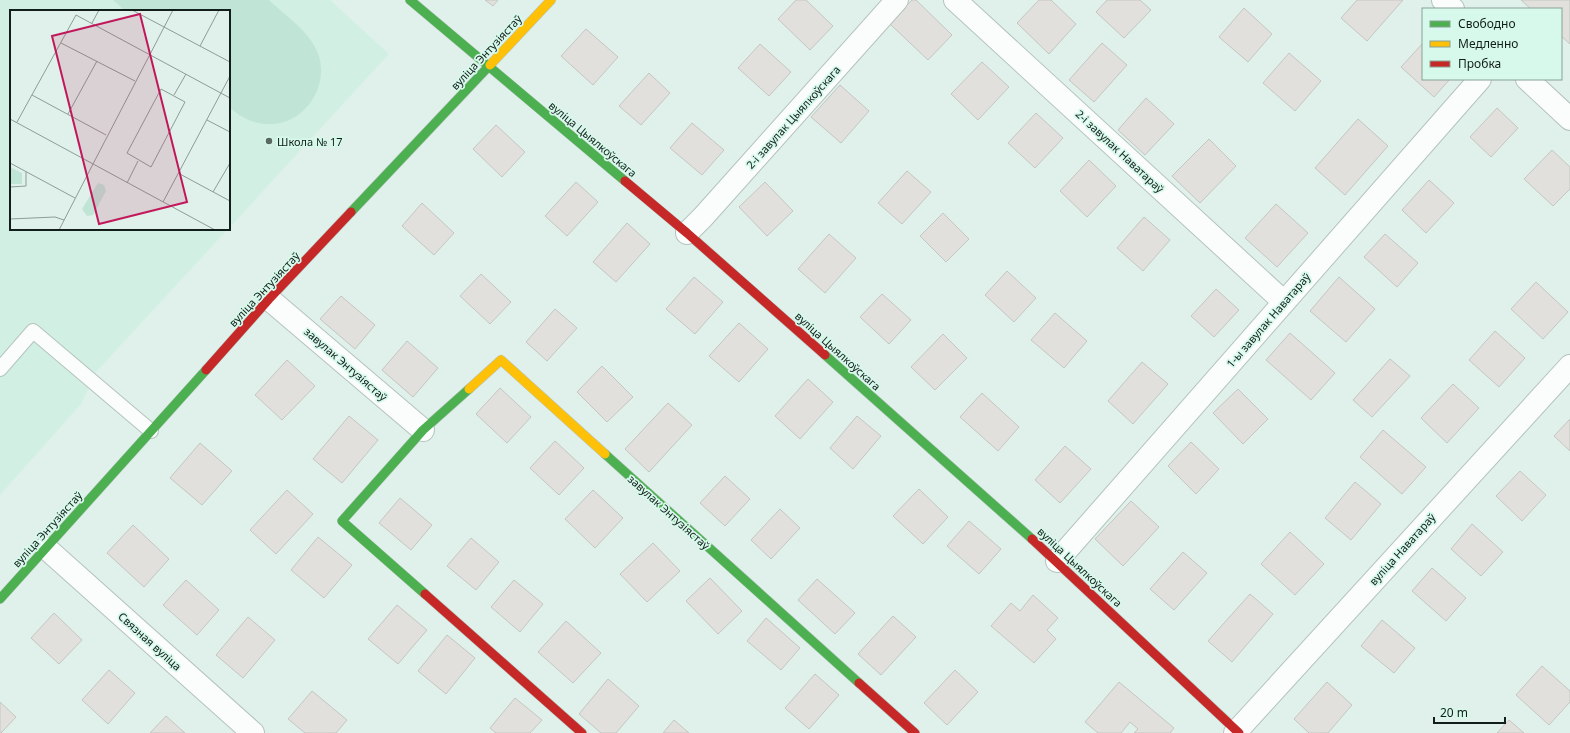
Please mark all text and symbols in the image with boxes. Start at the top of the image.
legend [1422,8,1562,80]
inset map [10,10,230,230]
street label: вуліца Энтузіястаў [447,11,525,93]
text: Свободно [1458,15,1516,32]
text: Медленно [1458,35,1518,52]
text: Пробка [1458,55,1501,72]
street label: 2-і завулак Цыялкоўскага [743,62,843,172]
street label: вуліца Цыялкоўскага [546,98,640,180]
street label: 2-і завулак Наватараў [1073,106,1168,196]
place label: Школа № 17 [277,134,343,149]
marker: Школа № 17 [264,136,274,146]
street label: вуліца Энтузіястаў [225,248,303,330]
street label: 1-ы завулак Наватараў [1223,269,1314,371]
street label: вуліца Цыялкоўскага [792,308,884,394]
street label: завулак Энтузіястаў [301,324,391,404]
street label: завулак Энтузіястаў [625,471,713,553]
street label: вуліца Энтузіястаў [9,487,85,570]
street label: вуліца Наватараў [1366,509,1439,588]
street label: вуліца Цыялкоўскага [1034,524,1126,610]
street label: Связная вуліца [115,609,185,673]
scale bar [1434,699,1505,725]
text: 20 m [1440,704,1468,721]

